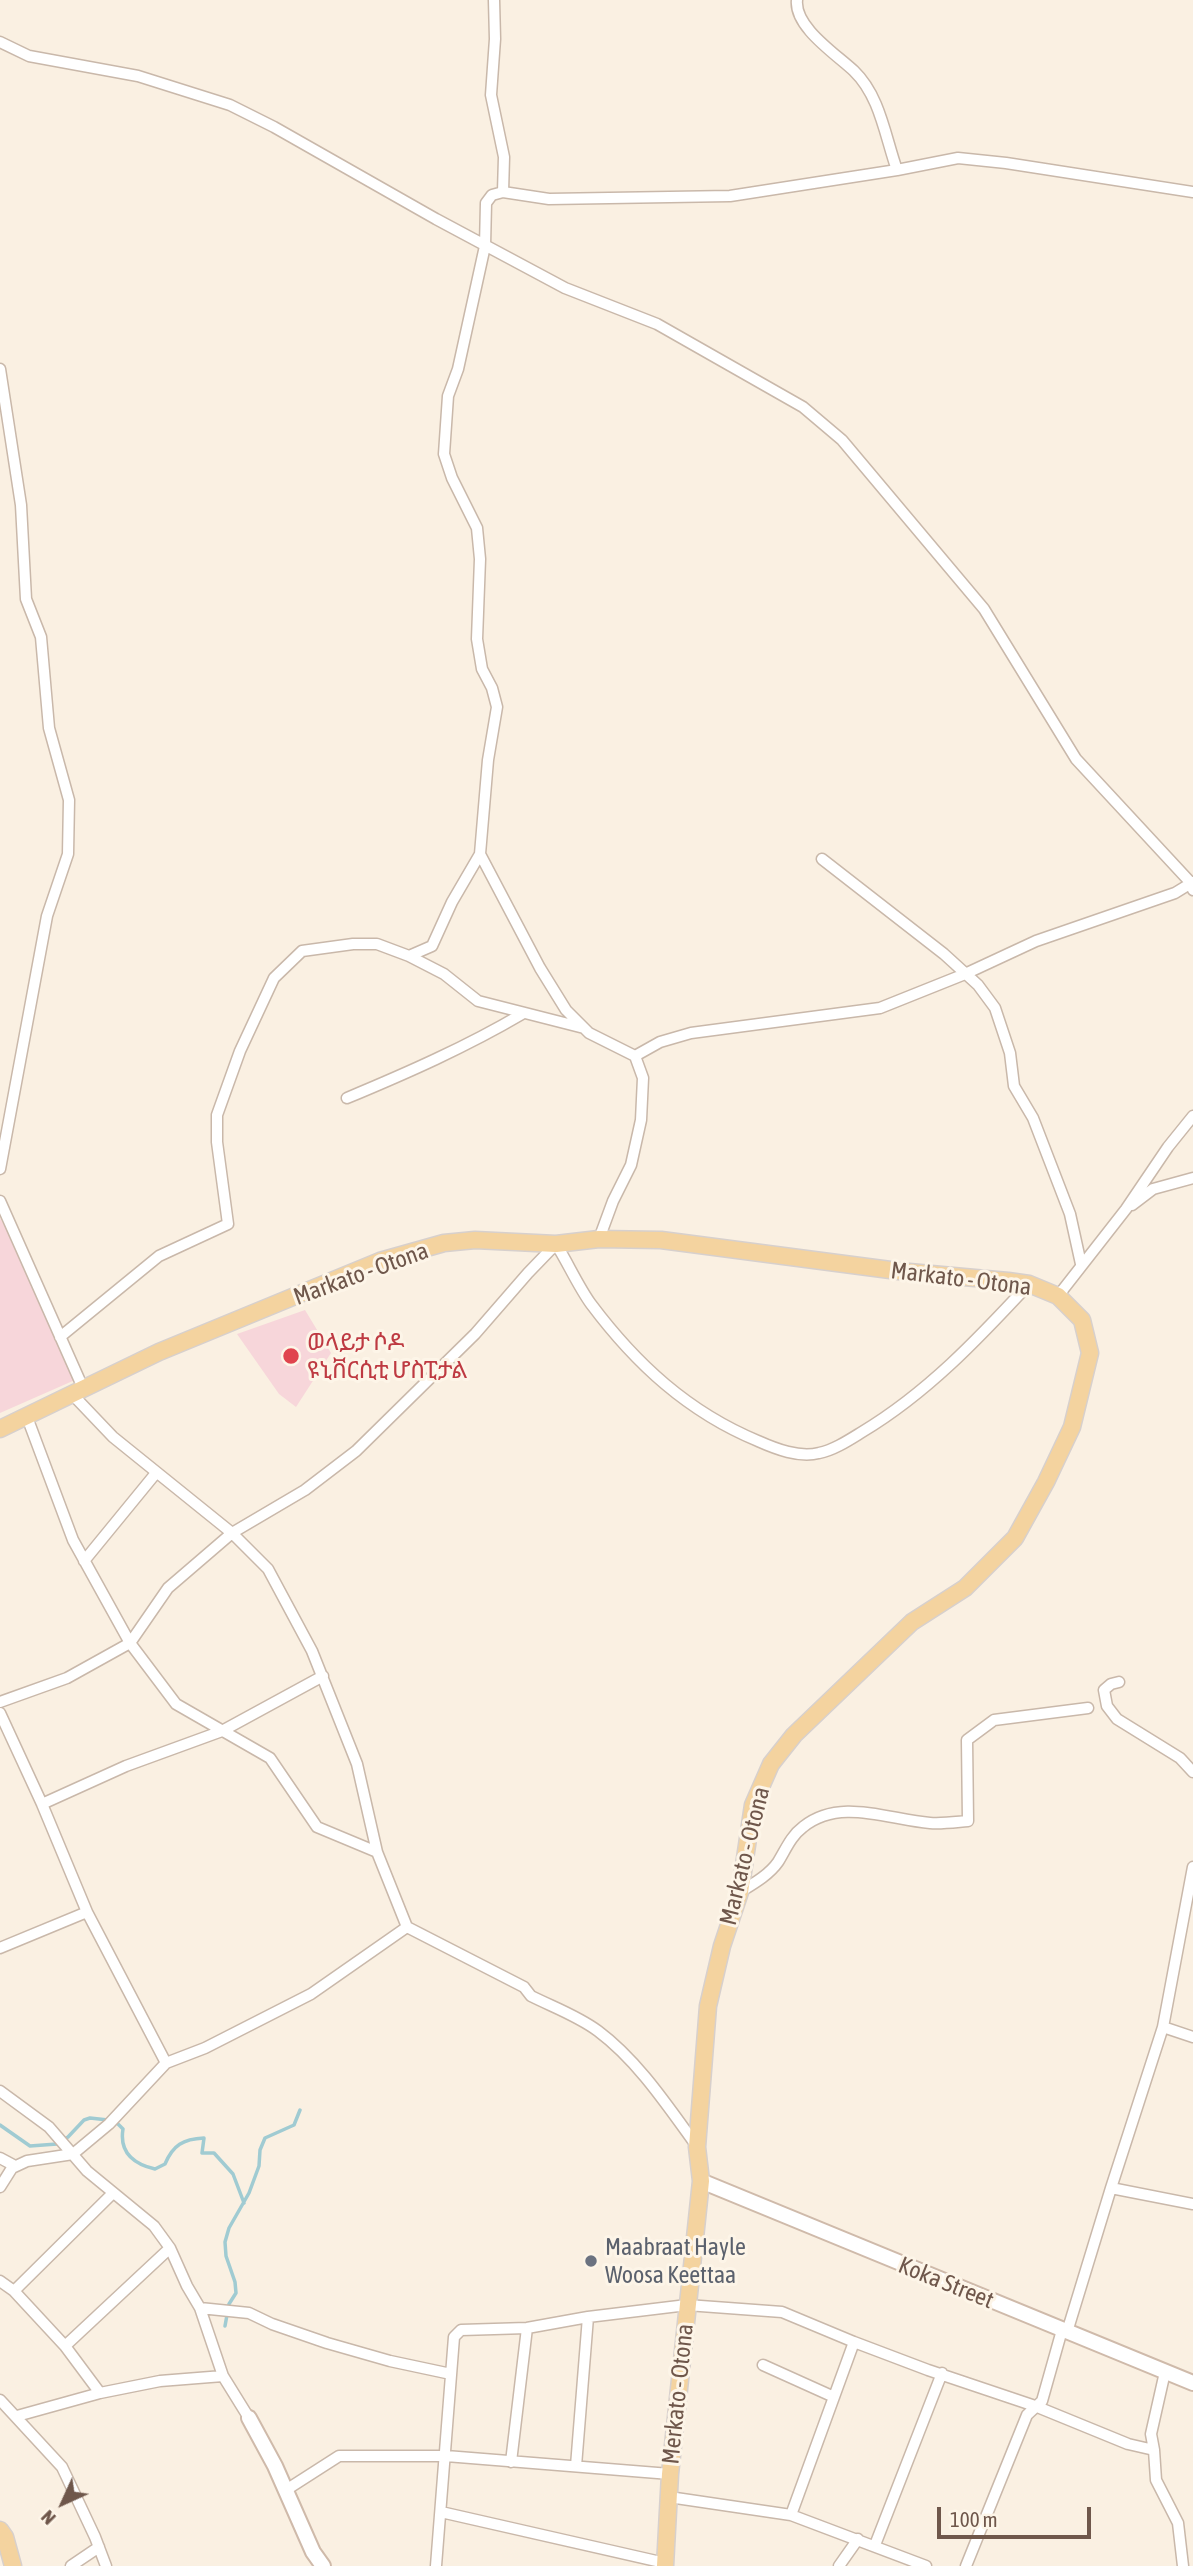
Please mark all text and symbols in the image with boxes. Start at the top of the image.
street label: Markato - Otona [290,1236,432,1312]
street label: Markato - Otona [889,1256,1033,1302]
place label: ወላይታ ሶዶ ዩኒቨርሲቲ ሆስፒታል [307,1328,467,1384]
marker: ወላይታ ሶዶ ዩኒቨርሲቲ ሆስፒታል [281,1346,301,1366]
street label: Markato - Otona [714,1784,776,1928]
place label: Maabraat Hayle Woosa Keettaa [605,2233,746,2289]
street label: Koka Street [894,2251,998,2315]
marker: Maabraat Hayle Woosa Keettaa [583,2253,599,2269]
street label: Merkato - Otona [656,2322,700,2466]
north arrow [28,2468,98,2538]
scale bar [941,2492,1095,2536]
text: N [36,2506,60,2530]
text: 100 m [950,2507,998,2531]

